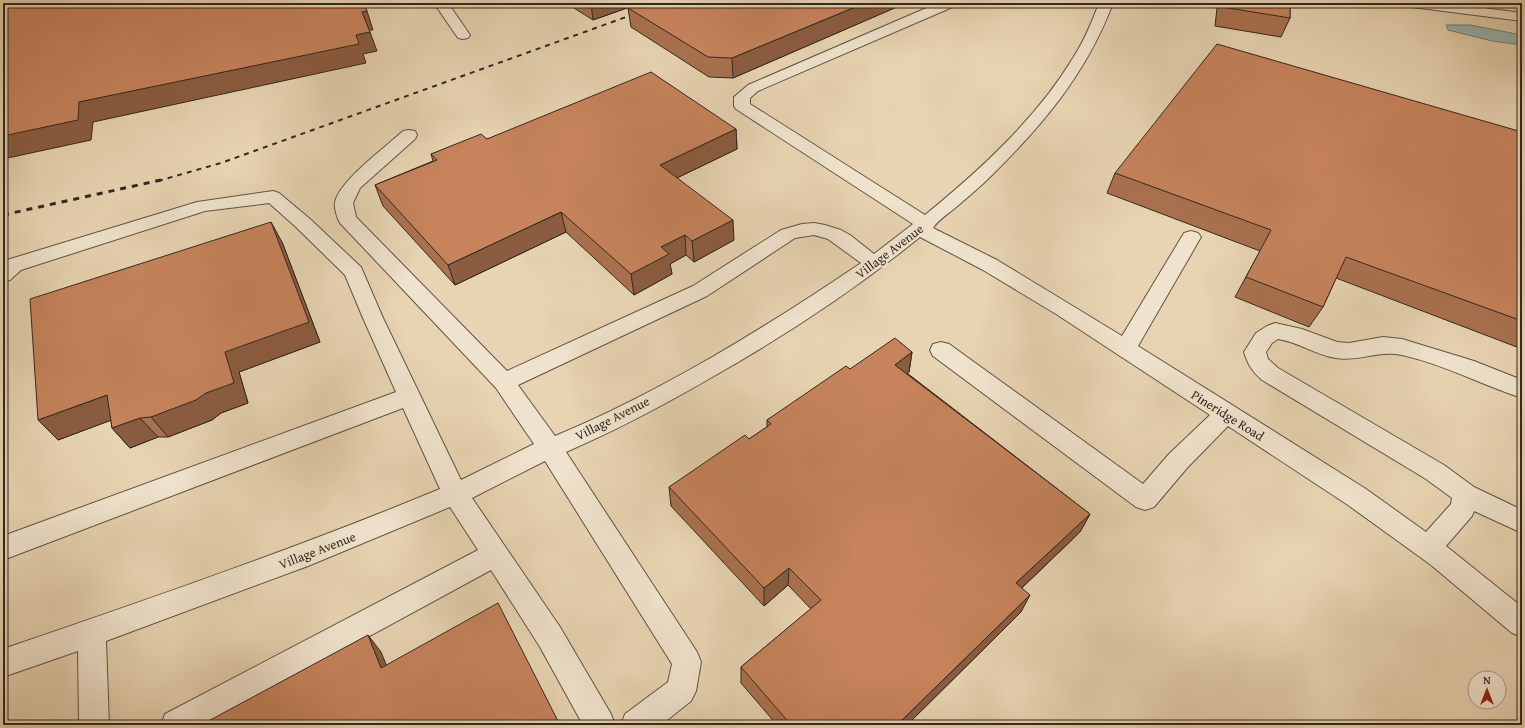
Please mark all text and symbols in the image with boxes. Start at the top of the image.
street label: Village Avenue [851,219,927,283]
street label: Pineridge Road [1188,385,1268,445]
street label: Village Avenue [572,392,653,445]
street label: Village Avenue [276,527,358,574]
north arrow [1467,670,1507,710]
text: N [1483,672,1491,688]

